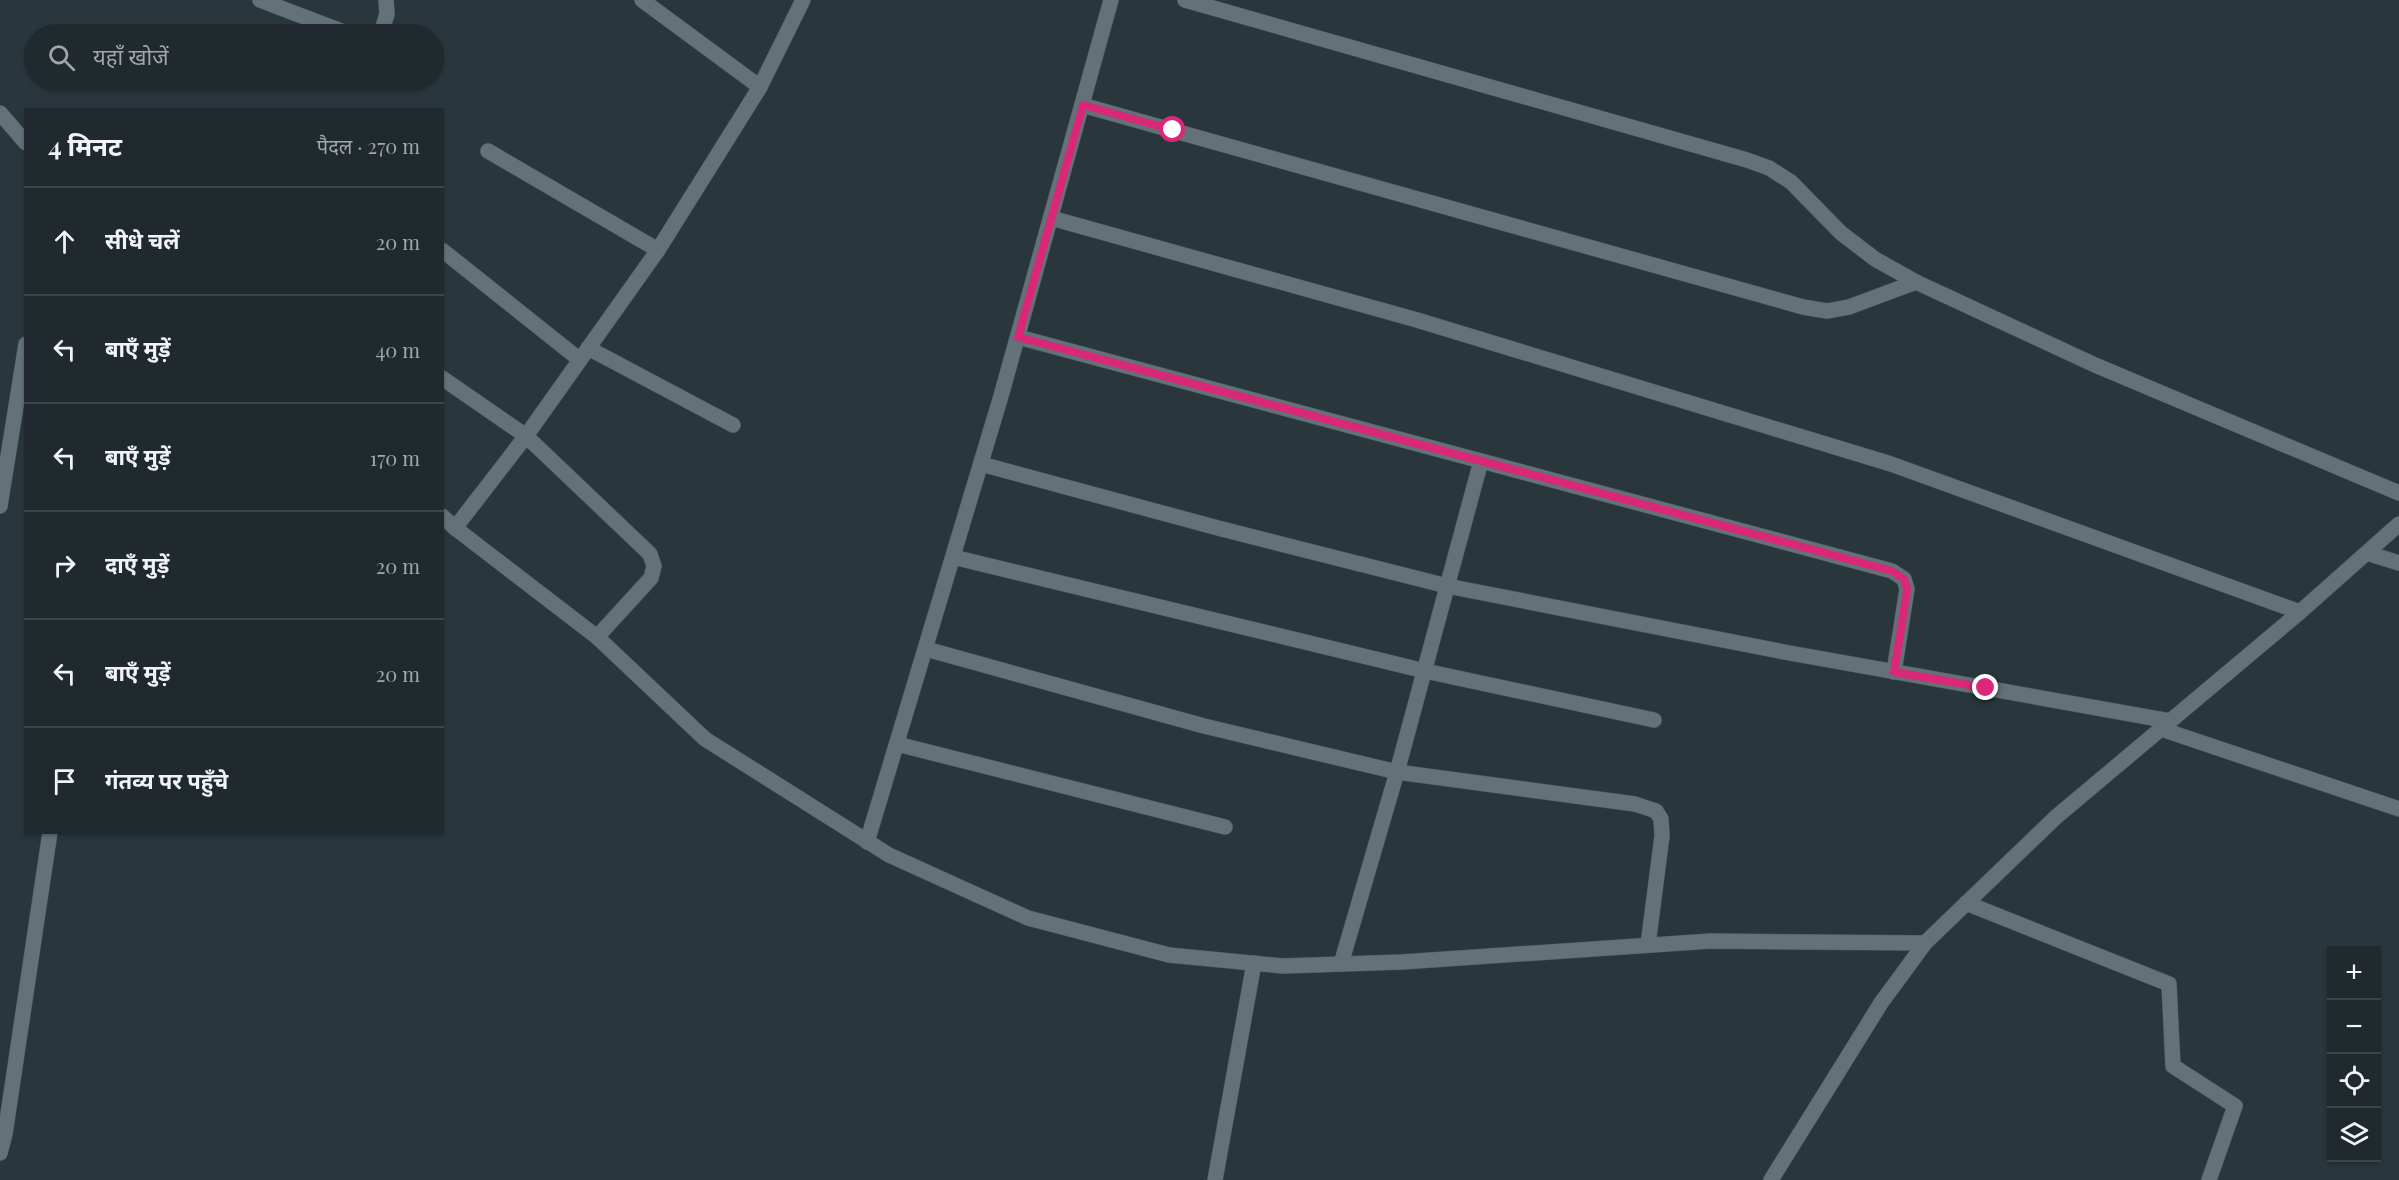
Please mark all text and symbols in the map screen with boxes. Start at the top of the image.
search box [24,24,444,90]
icon: search [45,41,78,74]
text: यहाँ खोजें [93,41,169,71]
route start [1159,116,1185,142]
text: 4 मिनट [48,128,122,163]
text: पैदल · 270 m [317,132,420,159]
icon: ahead [48,225,81,258]
text: सीधे चलें [105,225,179,255]
text: 20 m [376,228,420,255]
icon: left [48,333,81,366]
text: बाएँ मुड़ें [105,333,170,363]
text: 40 m [375,336,420,363]
icon: left [48,441,81,474]
text: बाएँ मुड़ें [105,441,170,471]
text: 170 m [370,444,420,471]
icon: right [48,549,81,582]
text: दाएँ मुड़ें [105,549,169,579]
text: 20 m [376,552,420,579]
icon: left [48,657,81,690]
text: बाएँ मुड़ें [105,657,170,687]
text: 20 m [376,660,420,687]
route end [1972,674,1998,700]
icon: arrive [48,765,81,798]
text: गंतव्य पर पहुँचे [105,765,228,795]
map controls [2327,946,2381,1162]
button: + [2327,946,2381,1000]
button: − [2327,1000,2381,1054]
button: locate [2327,1054,2381,1108]
button: layers [2327,1108,2381,1162]

